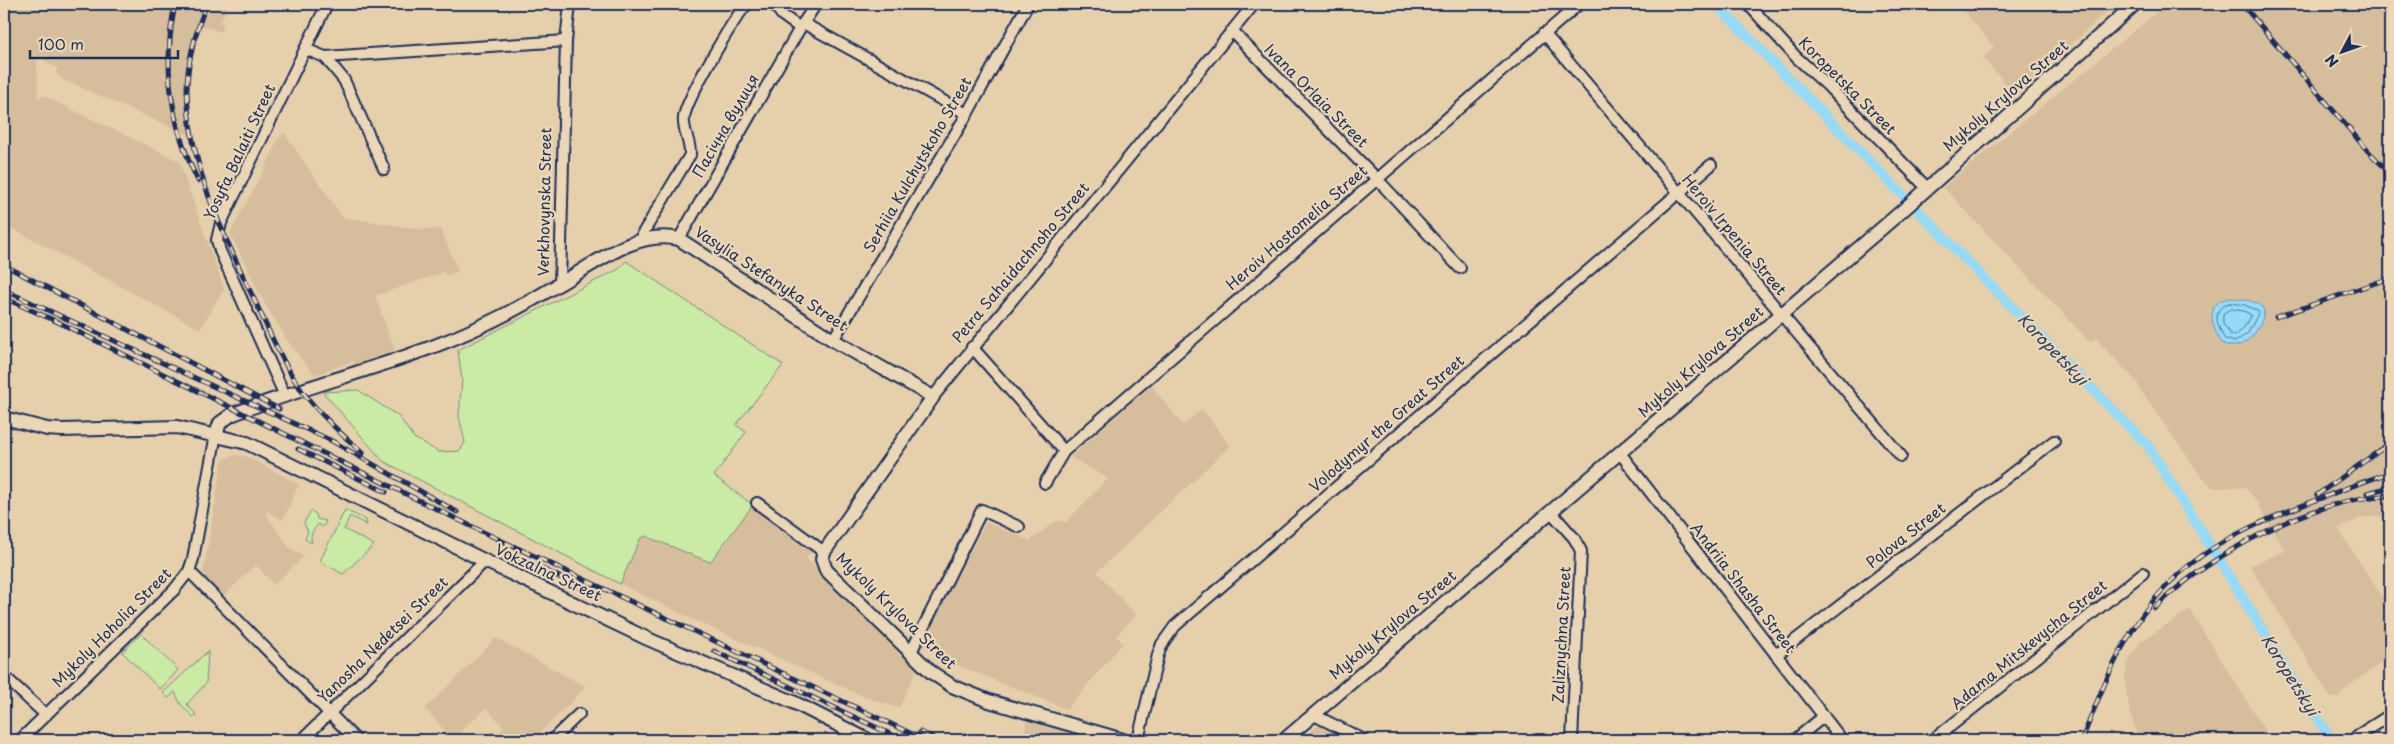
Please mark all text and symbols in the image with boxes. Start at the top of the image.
scale bar [30,28,178,60]
north arrow [2316,28,2366,78]
street label: Koropetska Street [1794,31,1902,139]
text: 100 m [38,32,84,55]
street label: Mykoly Krylova Street [1937,34,2073,156]
street label: Ivana Orlaia Street [1260,38,1374,152]
text: N [2320,50,2343,72]
street label: Пасічна вулиця [686,69,764,181]
street label: Serhiia Kulchytskoho Street [857,72,976,256]
street label: Yosyfa Balaiti Street [197,80,280,223]
street label: Verkhovynska Street [531,127,556,276]
street label: Heroiv Hostomelia Street [1220,159,1372,295]
street label: Heroiv Irpenia Street [1677,168,1793,300]
street label: Petra Sahaidachnoho Street [946,177,1094,347]
street label: Vasylia Stefanyka Street [691,220,853,336]
street label: Mykoly Krylova Street [1632,300,1768,422]
water label: Koropetskyi [2013,307,2096,392]
street label: Volodymyr the Great Street [1303,349,1469,497]
street label: Polova Street [1860,496,1950,573]
street label: Andriia Shasha Street [1686,517,1803,657]
street label: Vokzalna Street [492,537,606,606]
street label: Mykoly Krylova Street [832,546,962,674]
street label: Mykoly Hoholia Street [46,562,176,692]
street label: Mykoly Krylova Street [1323,564,1461,684]
street label: Zaliznychna Street [1545,566,1576,704]
street label: Yanosha Nedetsei Street [312,570,452,708]
street label: Adama Mitskevycha Street [1945,573,2111,714]
water label: Koropetskyi [2256,629,2327,722]

